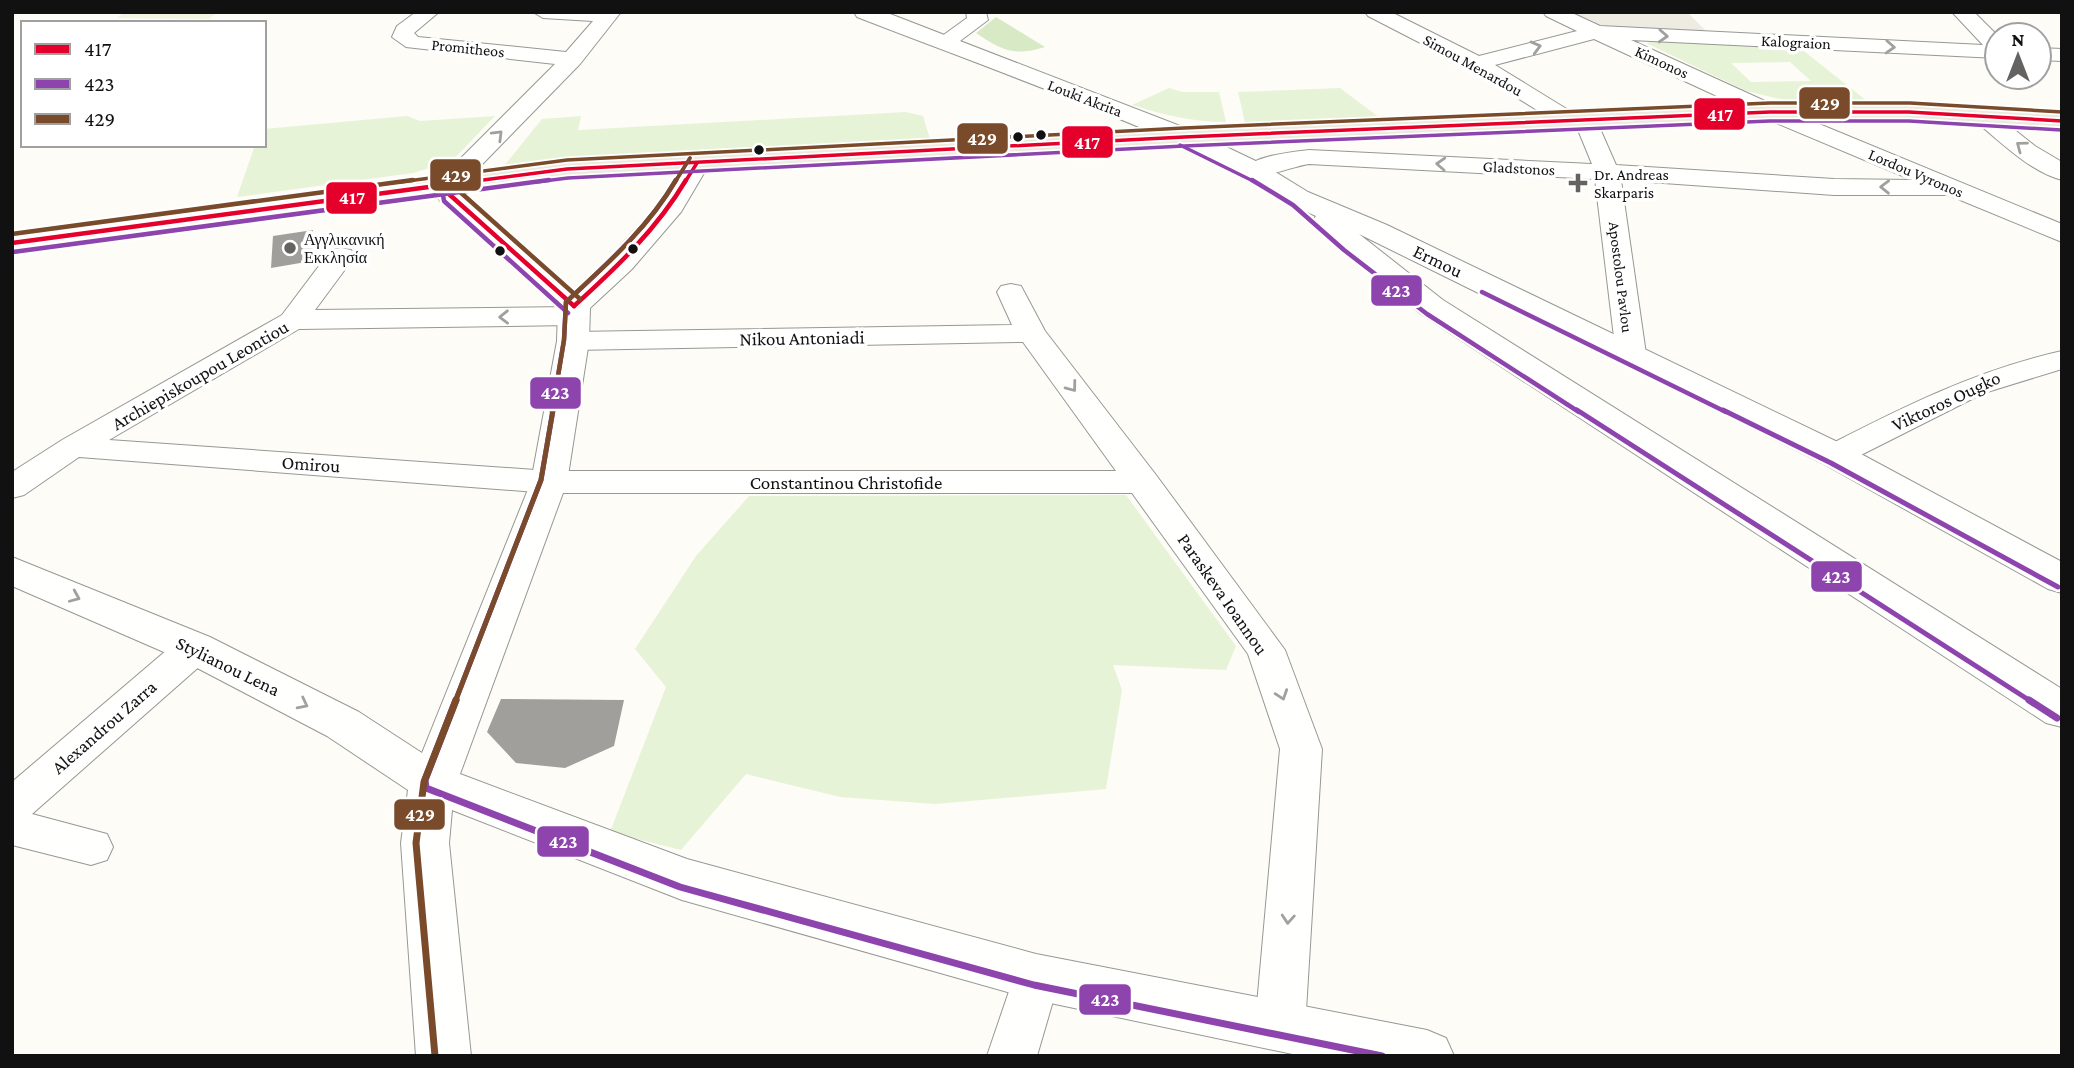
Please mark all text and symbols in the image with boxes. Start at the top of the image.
legend [21,21,266,147]
north arrow [1983,21,2053,91]
one-way arrow [1658,28,1669,43]
text: N [2012,29,2025,50]
street label: Simou Menardou [1421,31,1526,99]
street label: Kalograion [1761,32,1832,53]
street label: Promitheos [431,36,505,60]
text: 417 [84,37,112,61]
one-way arrow [1885,39,1896,54]
one-way arrow [1530,41,1542,55]
street label: Kimonos [1633,42,1691,82]
text: 423 [84,72,115,96]
street label: Louki Akrita [1045,76,1125,120]
line badge: 429 [1798,86,1851,120]
text: 429 [1810,93,1840,114]
line badge: 417 [1693,97,1746,131]
text: 417 [1707,104,1733,125]
text: 429 [84,107,115,131]
line badge: 429 [956,122,1009,155]
line badge: 417 [1061,125,1114,159]
text: 429 [967,128,997,149]
unlabelled marker [1034,128,1048,142]
one-way arrow [490,130,503,143]
unlabelled marker [1011,130,1025,144]
text: 417 [1074,132,1100,153]
one-way arrow [2016,142,2029,154]
unlabelled marker [752,143,766,157]
street label: Lordou Vyronos [1866,145,1966,202]
one-way arrow [1435,156,1446,171]
line badge: 429 [429,158,482,192]
street label: Gladstonos [1482,158,1556,178]
text: 429 [441,165,471,186]
place label: Dr. Andreas Skarparis [1594,166,1669,202]
marker: Dr. Andreas Skarparis [1568,173,1588,193]
one-way arrow [1879,179,1890,195]
line badge: 417 [325,181,378,215]
text: 417 [339,187,365,208]
street label: Apostolou Pavlou [1605,221,1636,334]
place label: Αγγλικανική Εκκλησία [304,231,385,267]
marker: Αγγλικανική Εκκλησία [282,240,298,256]
street label: Ermou [1410,240,1466,282]
unlabelled marker [626,242,640,256]
unlabelled marker [493,244,507,258]
line badge: 423 [1370,274,1423,307]
text: 423 [1381,280,1411,301]
one-way arrow [498,309,509,325]
street label: Archiepiskoupou Leontiou [108,316,292,434]
street label: Nikou Antoniadi [739,326,865,350]
street label: Viktoros Ougko [1888,367,2004,435]
line badge: 423 [529,376,582,410]
one-way arrow [1064,380,1076,392]
text: 423 [540,382,570,403]
street label: Omirou [281,451,341,477]
street label: Constantinou Christofide [750,472,942,493]
street label: Paraskeva Ioannou [1173,529,1273,659]
line badge: 423 [1810,560,1863,593]
text: 423 [1821,566,1851,587]
one-way arrow [68,589,80,603]
street label: Stylianou Lena [173,632,283,700]
street label: Alexandrou Zarra [47,676,161,778]
one-way arrow [1274,689,1288,701]
one-way arrow [296,695,308,709]
line badge: 429 [393,798,446,831]
text: 429 [405,804,435,825]
line badge: 423 [536,825,590,858]
text: 423 [548,831,578,852]
one-way arrow [1281,914,1296,925]
line badge: 423 [1078,983,1132,1016]
text: 423 [1090,989,1120,1010]

